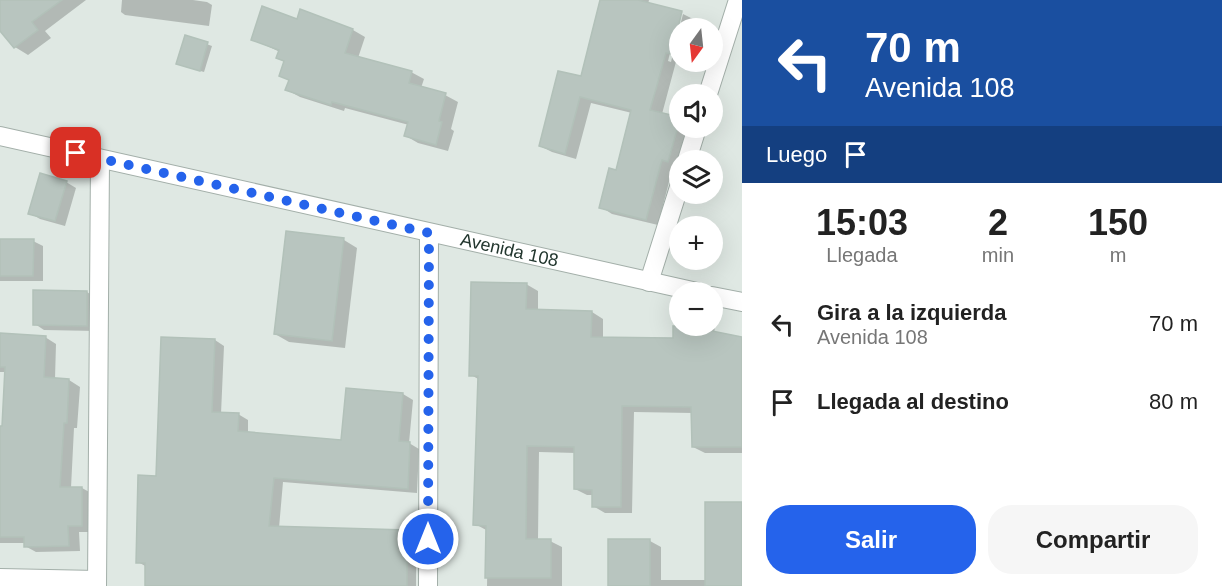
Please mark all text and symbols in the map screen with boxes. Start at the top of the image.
north arrow [669,18,723,72]
map controls [669,18,723,336]
icon: left [766,24,844,102]
text: 70 m [865,24,961,71]
text: Avenida 108 [865,73,1015,103]
button: sound [669,84,723,138]
pin [50,127,101,178]
icon: arrive [59,136,92,169]
icon: arrive [839,138,872,171]
text: Luego [766,142,827,167]
button: layers [669,150,723,204]
text: 15:03 [816,202,908,243]
text: 2 [988,202,1008,243]
text: 150 [1088,202,1148,243]
button: + [669,216,723,270]
street label: Avenida 108 [459,229,560,271]
text: Llegada [826,244,898,266]
text: min [982,244,1014,266]
text: m [1110,244,1126,266]
button: − [669,282,723,336]
text: Gira a la izquierda [817,300,1007,325]
icon: left [766,308,799,341]
text: 70 m [1149,311,1198,336]
text: Avenida 108 [817,326,928,348]
icon: arrive [766,386,799,419]
text: Llegada al destino [817,389,1009,414]
text: 80 m [1149,389,1198,414]
button: Salir [766,505,976,574]
button: Compartir [988,505,1198,574]
position arrow [396,507,460,571]

